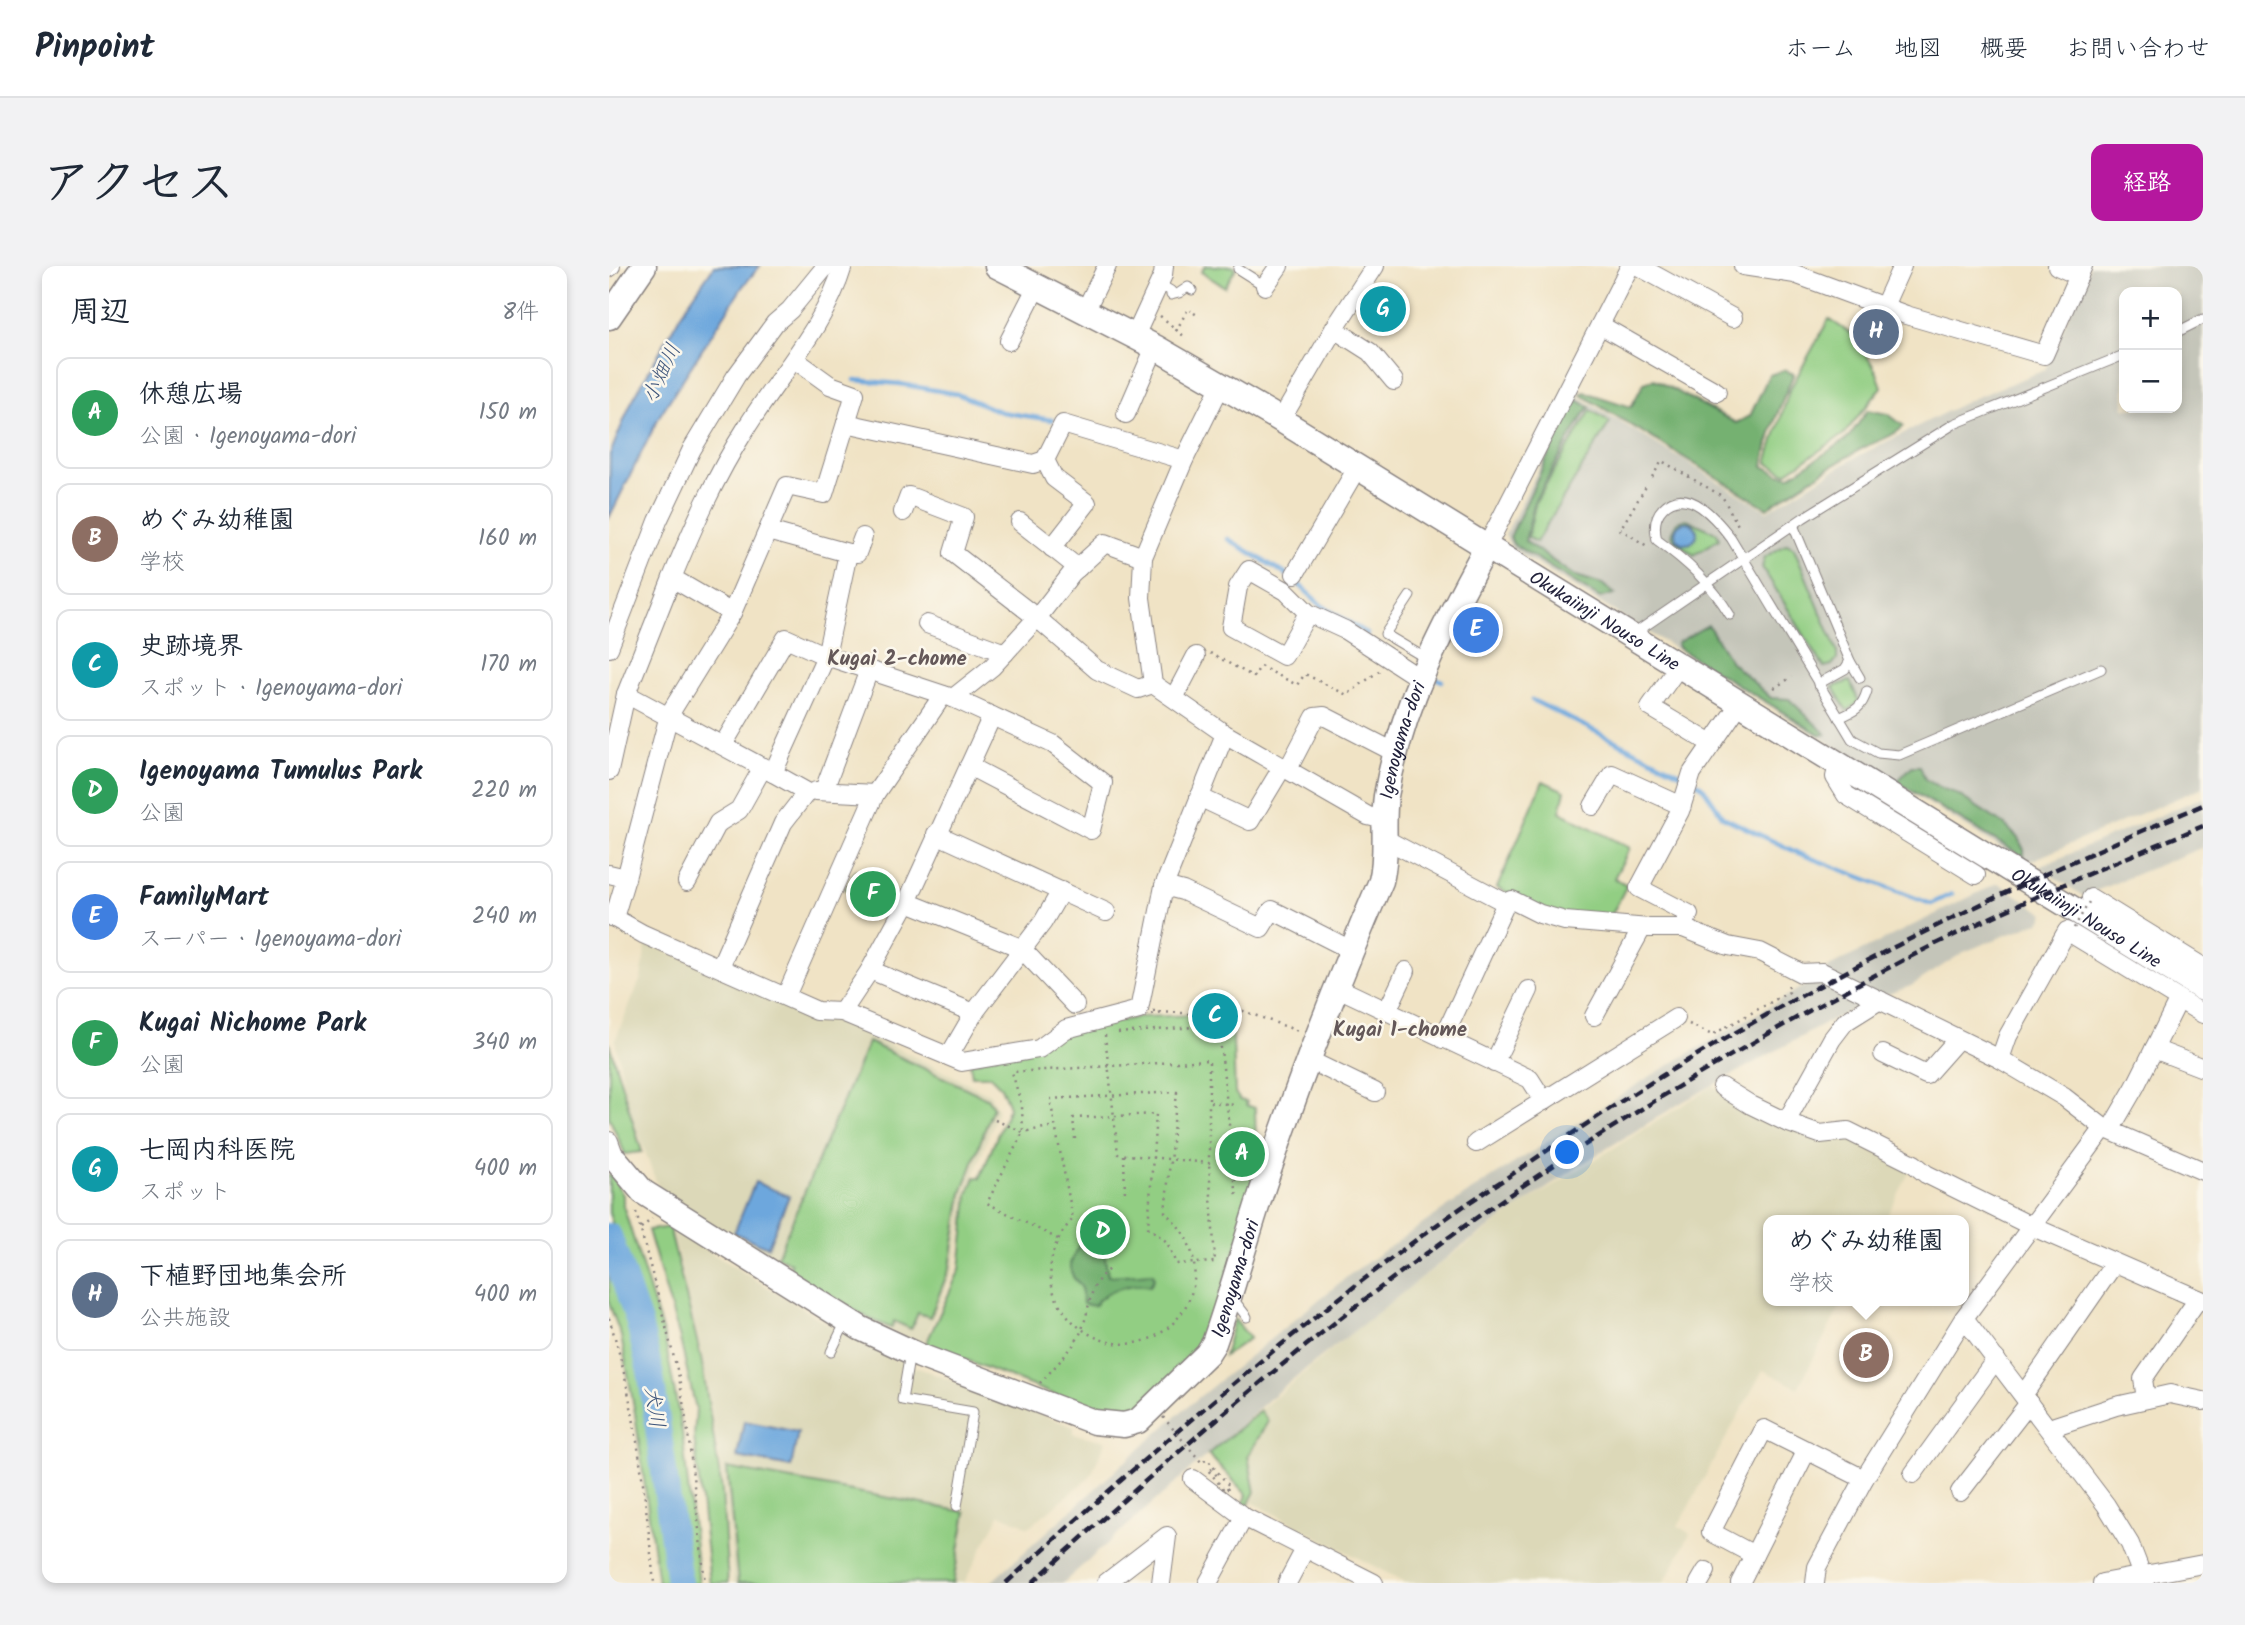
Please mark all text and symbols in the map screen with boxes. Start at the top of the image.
text: Pinpoint [35,22,155,75]
text: ホーム [1785,30,1856,69]
text: 地図 [1894,30,1942,69]
text: 概要 [1980,30,2028,69]
text: お問い合わせ [2066,30,2210,69]
button: 経路 [2091,144,2203,221]
text: アクセス [42,146,235,224]
pin: G [1360,283,1406,335]
map controls [2119,287,2182,413]
button: + [2119,287,2182,350]
text: 周辺 [70,289,130,337]
text: 8件 [502,295,539,331]
pin: H [1853,306,1899,358]
water label: 小畑川 [634,338,691,409]
button: − [2119,350,2182,413]
text: 休憩広場 [139,374,243,416]
text: A [88,395,102,431]
text: 150 m [478,395,537,431]
text: 公園 · Igenoyama-dori [139,419,356,455]
text: めぐみ幼稚園 [139,500,294,542]
text: B [88,521,102,557]
text: 160 m [478,521,537,557]
text: 学校 [139,545,185,581]
street label: Okukaiinji Nouso Line [1523,564,1686,680]
pin: E [1453,604,1499,656]
text: 史跡境界 [139,626,243,668]
district label: Kugai 2-chome [827,643,967,676]
text: C [88,647,102,683]
text: 170 m [480,647,537,683]
text: スポット · Igenoyama-dori [139,671,402,707]
street label: Igenoyama-dori [1373,676,1436,801]
text: Igenoyama Tumulus Park [139,751,422,793]
text: D [87,773,103,809]
text: 220 m [471,773,537,809]
text: 公園 [139,796,185,832]
street label: Okukaiinji Nouso Line [2004,861,2167,977]
pin: F [850,868,896,920]
text: FamilyMart [139,877,269,919]
text: E [89,899,101,935]
text: 240 m [472,899,537,935]
text: スーパー · Igenoyama-dori [139,922,401,958]
pin: C [1192,990,1238,1042]
text: Kugai Nichome Park [139,1003,366,1045]
district label: Kugai 1-chome [1333,1014,1467,1047]
text: F [89,1025,101,1061]
text: 340 m [472,1025,537,1061]
text: 公園 [139,1048,185,1084]
pin: A [1219,1128,1265,1180]
text: 七岡内科医院 [139,1130,295,1172]
your location [1550,1135,1584,1169]
text: G [88,1151,102,1187]
text: 400 m [474,1151,537,1187]
text: スポット [139,1175,231,1211]
pin: D [1080,1206,1126,1258]
street label: Igenoyama-dori [1204,1215,1269,1342]
popup [1763,1215,1969,1306]
text: めぐみ幼稚園 [1788,1221,1944,1263]
text: 下植野団地集会所 [139,1256,347,1298]
text: 学校 [1788,1266,1834,1302]
text: H [88,1277,102,1313]
text: 400 m [474,1277,537,1313]
text: 公共施設 [139,1301,231,1337]
pin: B [1843,1329,1889,1381]
water label: 犬川 [634,1384,673,1430]

